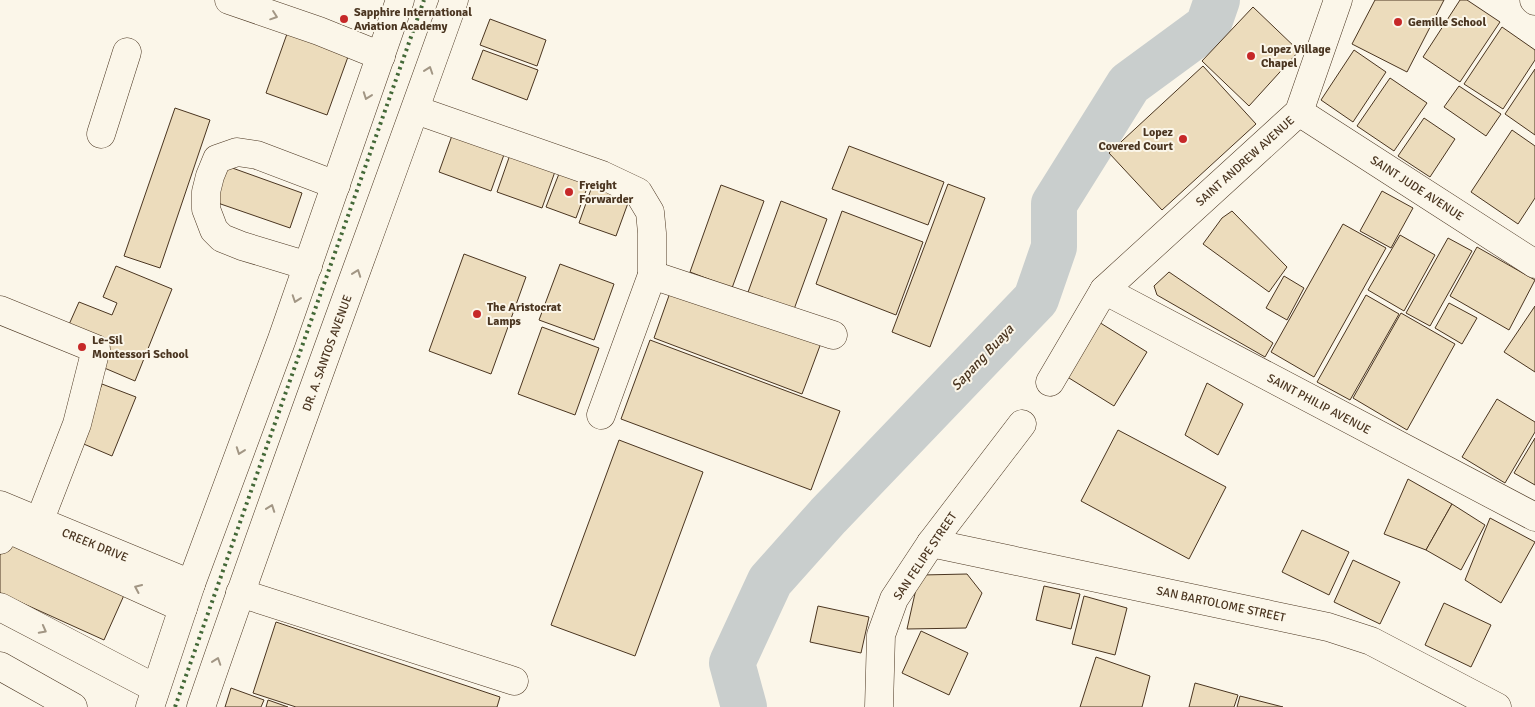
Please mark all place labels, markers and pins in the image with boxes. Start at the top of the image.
place label: Sapphire International Aviation Academy [354,5,472,34]
marker: Sapphire International Aviation Academy [338,13,350,25]
place label: Gemille School [1408,15,1486,30]
marker: Gemille School [1392,16,1404,28]
place label: Lopez Village Chapel [1261,42,1331,71]
marker: Lopez Village Chapel [1245,50,1257,62]
place label: Lopez Covered Court [1099,125,1174,154]
marker: Lopez Covered Court [1177,133,1189,145]
place label: Freight Forwarder [579,178,634,207]
marker: Freight Forwarder [563,186,575,198]
place label: The Aristocrat Lamps [487,300,562,329]
marker: The Aristocrat Lamps [471,308,483,320]
place label: Le-Sil Montessori School [92,333,189,362]
marker: Le-Sil Montessori School [76,341,88,353]

